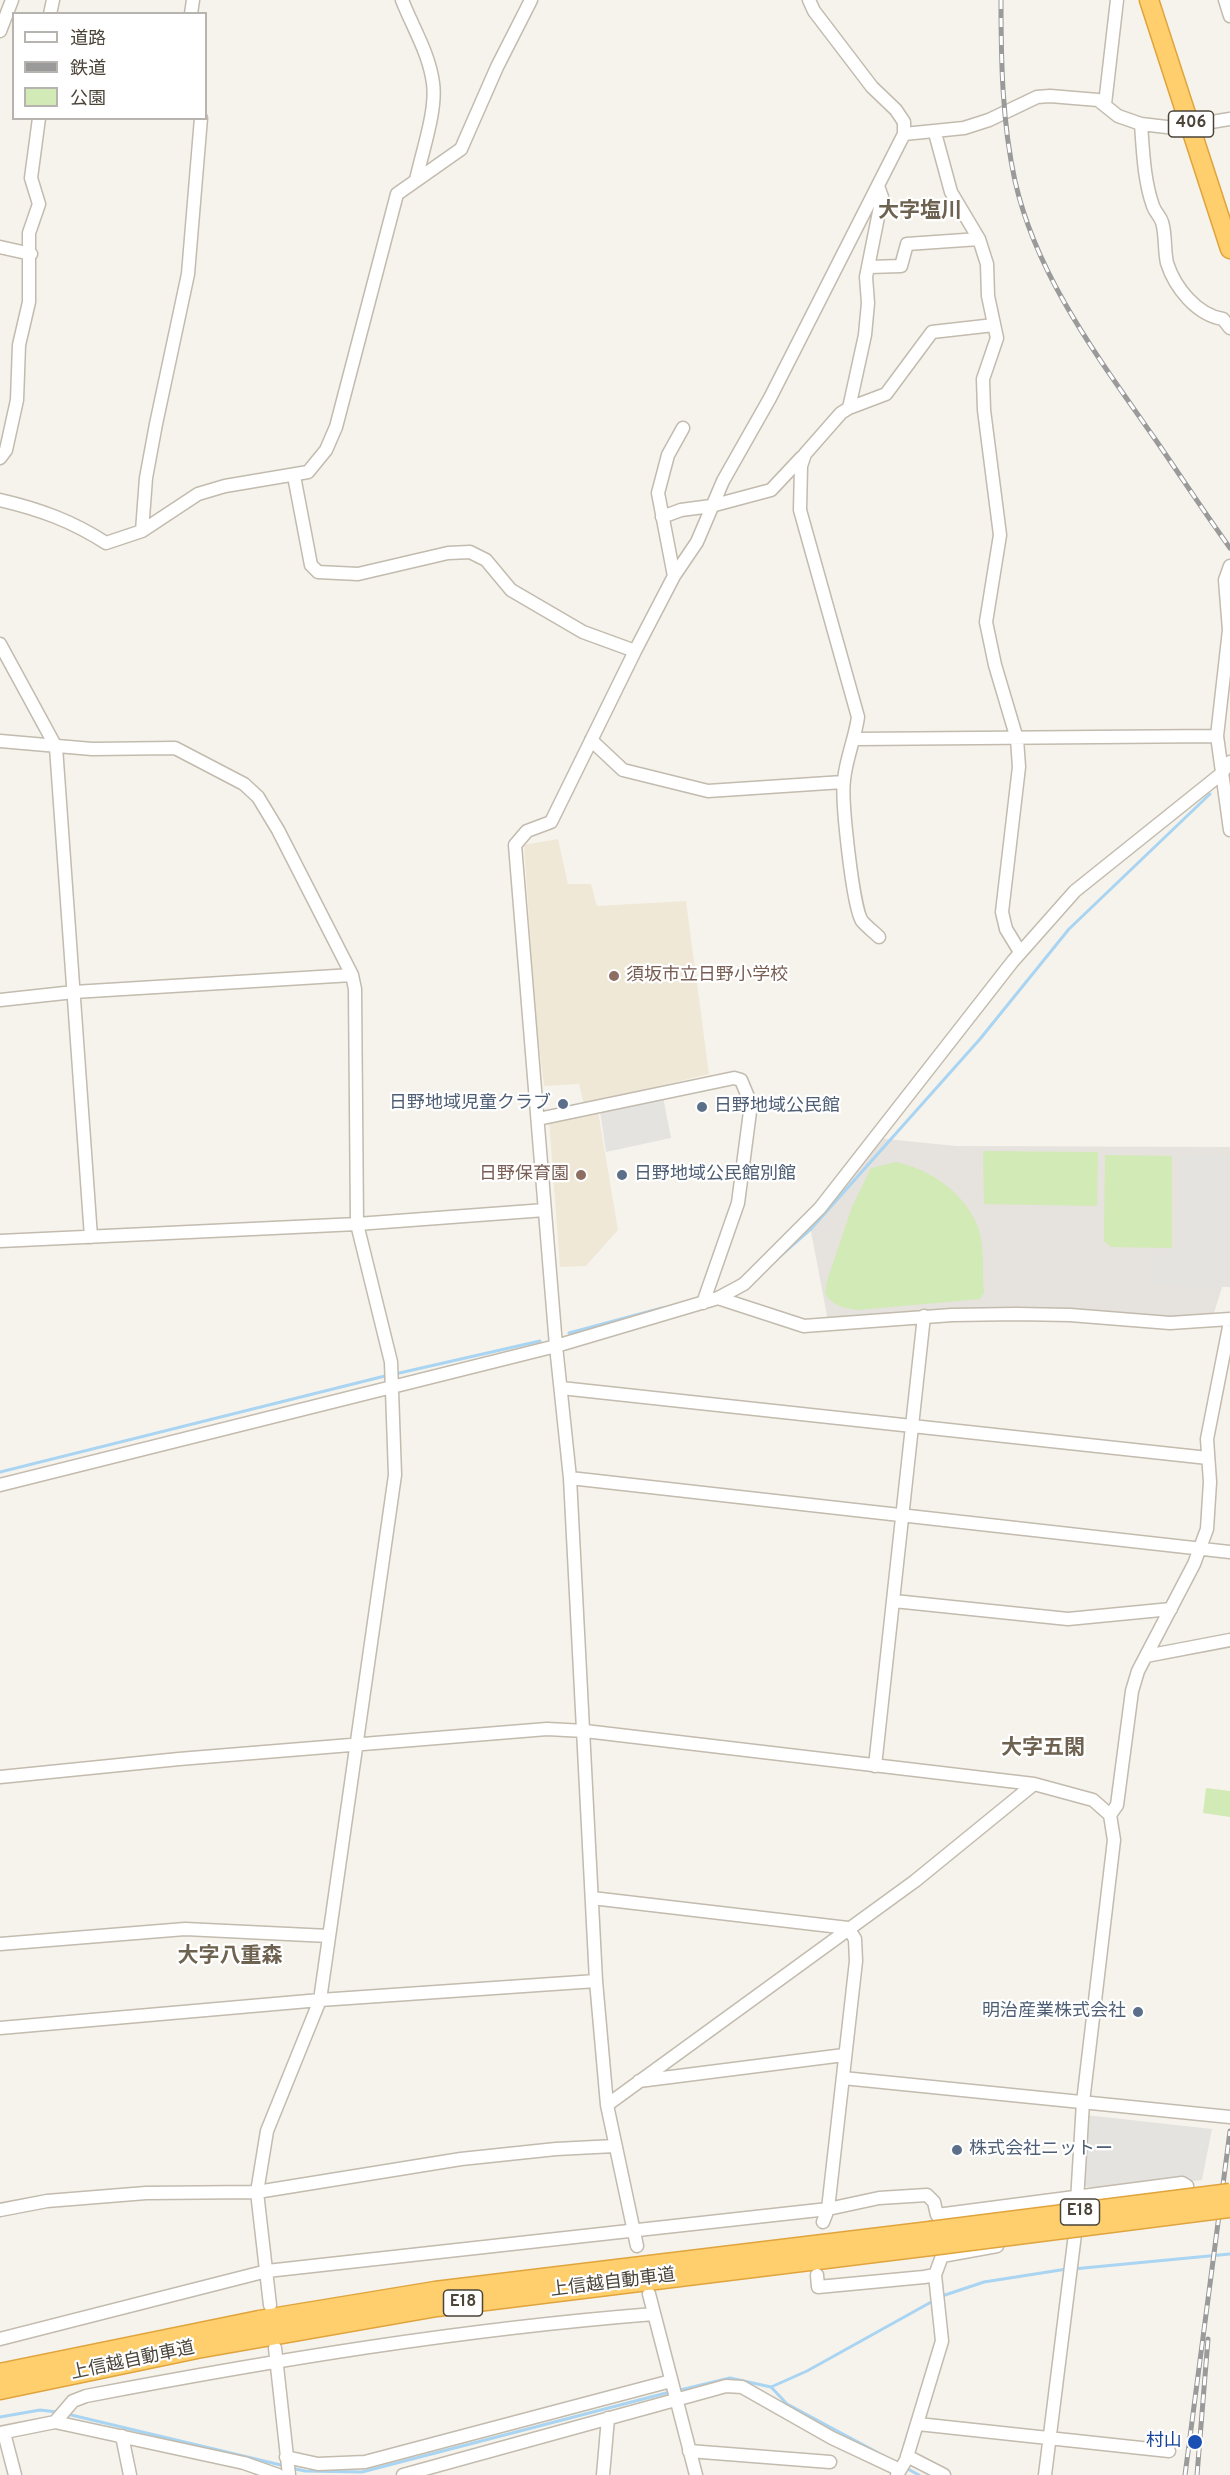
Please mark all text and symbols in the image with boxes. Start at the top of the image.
legend [12,12,207,120]
text: 道路 [70,28,106,51]
text: 鉄道 [70,58,106,81]
text: 公園 [70,88,106,111]
road number: 406 [1168,111,1214,137]
district label: 大字塩川 [878,200,962,226]
place label: 須坂市立日野小学校 [626,965,788,987]
marker: 須坂市立日野小学校 [607,969,621,983]
place label: 日野地域児童クラブ [389,1093,551,1115]
place label: 日野地域公民館 [714,1096,840,1118]
marker: 日野地域児童クラブ [556,1097,570,1111]
marker: 日野地域公民館 [695,1100,709,1114]
place label: 日野保育園 [479,1164,569,1186]
place label: 日野地域公民館別館 [634,1164,796,1186]
marker: 日野保育園 [574,1168,588,1182]
marker: 日野地域公民館別館 [615,1168,629,1182]
district label: 大字五閑 [1001,1737,1085,1763]
district label: 大字八重森 [178,1945,282,1971]
place label: 明治産業株式会社 [982,2001,1126,2023]
marker: 明治産業株式会社 [1131,2005,1145,2019]
place label: 株式会社ニットー [969,2139,1113,2161]
marker: 株式会社ニットー [950,2143,964,2157]
road number: E18 [1060,2199,1100,2225]
street label: 上信越自動車道 [549,2266,677,2302]
road number: E18 [444,2290,482,2316]
street label: 上信越自動車道 [69,2338,197,2386]
place label: 村山 [1146,2431,1182,2453]
marker: 村山 [1186,2433,1204,2451]

